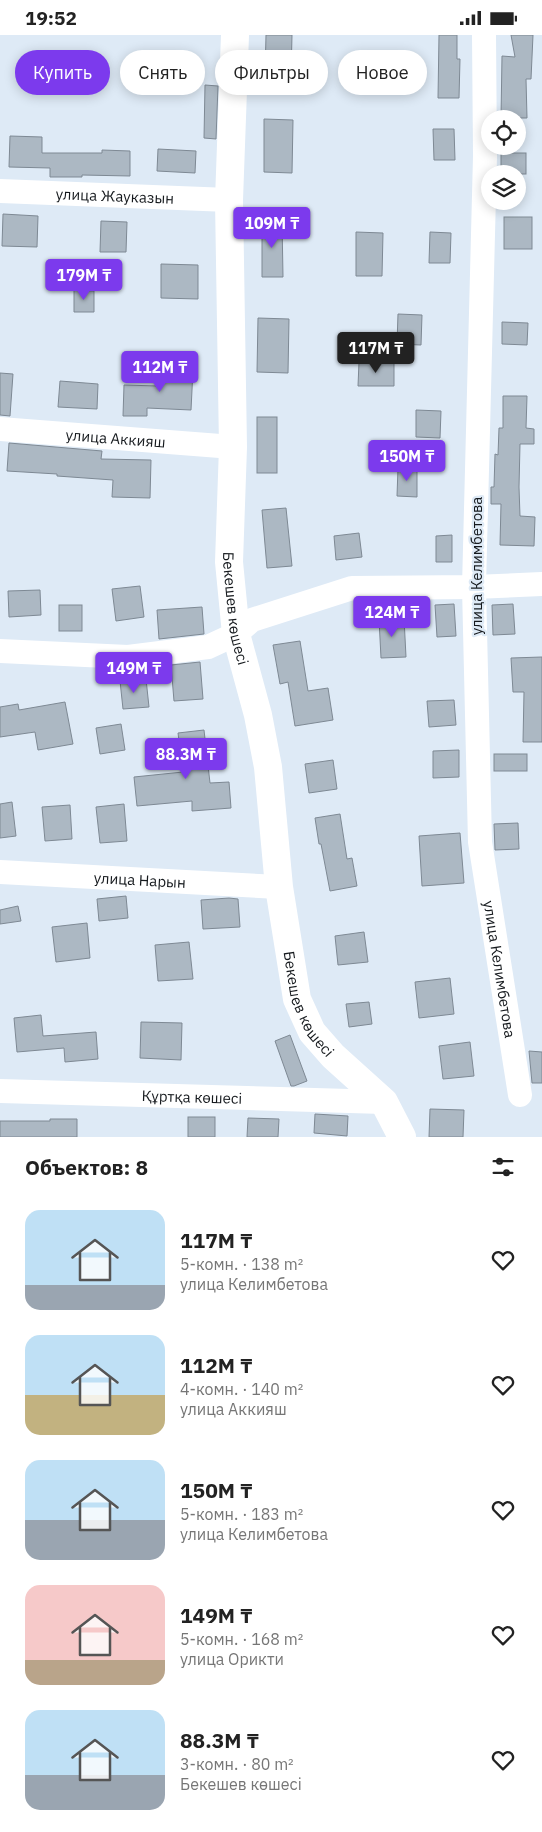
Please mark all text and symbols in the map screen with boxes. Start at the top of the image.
text: 19:52 [25,6,77,30]
chip: Купить [15,50,110,95]
chip: Снять [120,50,205,95]
chip: Фильтры [215,50,328,95]
chip: Новое [338,50,427,95]
map controls [481,110,526,210]
button: locate [481,110,526,155]
button: layers [481,165,526,210]
street label: улица Жауказын [55,184,175,207]
pin: 109M ₸ [231,207,313,249]
text: 109M ₸ [244,213,300,233]
pin: 179M ₸ [43,259,125,301]
text: 179M ₸ [56,265,112,285]
pin: 117M ₸ [335,331,417,374]
text: 117M ₸ [348,338,404,358]
pin: 112M ₸ [119,351,201,393]
text: 112M ₸ [132,357,188,377]
street label: улица Аккияш [65,425,166,451]
pin: 150M ₸ [366,439,448,482]
text: 150M ₸ [379,446,435,466]
street label: улица Келимбетова [467,497,486,635]
street label: Бекешев көшесі [219,551,253,667]
pin: 124M ₸ [351,595,433,638]
text: 124M ₸ [364,602,420,622]
pin: 149M ₸ [93,651,175,694]
text: 149M ₸ [106,658,162,678]
pin: 88.3M ₸ [140,737,232,780]
text: 88.3M ₸ [156,744,216,764]
street label: улица Нарын [93,868,186,891]
street label: улица Келимбетова [480,899,520,1039]
street label: Бекешев көшесі [280,950,339,1060]
street label: Құртқа көшесі [141,1086,243,1107]
text: Объектов: 8 [25,1153,148,1181]
icon: filters [489,1153,517,1181]
text: 117M ₸ [180,1226,253,1254]
icon: home [65,1230,125,1290]
icon: heart [489,1246,517,1274]
text: 5-комн. · 138 m² [180,1254,303,1274]
text: улица Келимбетова [180,1274,328,1294]
text: 112M ₸ [180,1351,253,1379]
icon: home [65,1355,125,1415]
icon: heart [489,1371,517,1399]
text: 4-комн. · 140 m² [180,1379,303,1399]
text: улица Аккияш [180,1399,287,1419]
text: 150M ₸ [180,1476,253,1504]
icon: home [65,1480,125,1540]
icon: heart [489,1496,517,1524]
text: 5-комн. · 183 m² [180,1504,303,1524]
text: улица Келимбетова [180,1524,328,1544]
text: 149M ₸ [180,1601,253,1629]
icon: home [65,1605,125,1665]
icon: heart [489,1621,517,1649]
text: 5-комн. · 168 m² [180,1629,303,1649]
text: улица Орикти [180,1649,284,1669]
text: 88.3M ₸ [180,1726,259,1754]
icon: home [65,1730,125,1790]
icon: heart [489,1746,517,1774]
text: 3-комн. · 80 m² [180,1754,294,1774]
text: Бекешев көшесі [180,1774,302,1794]

